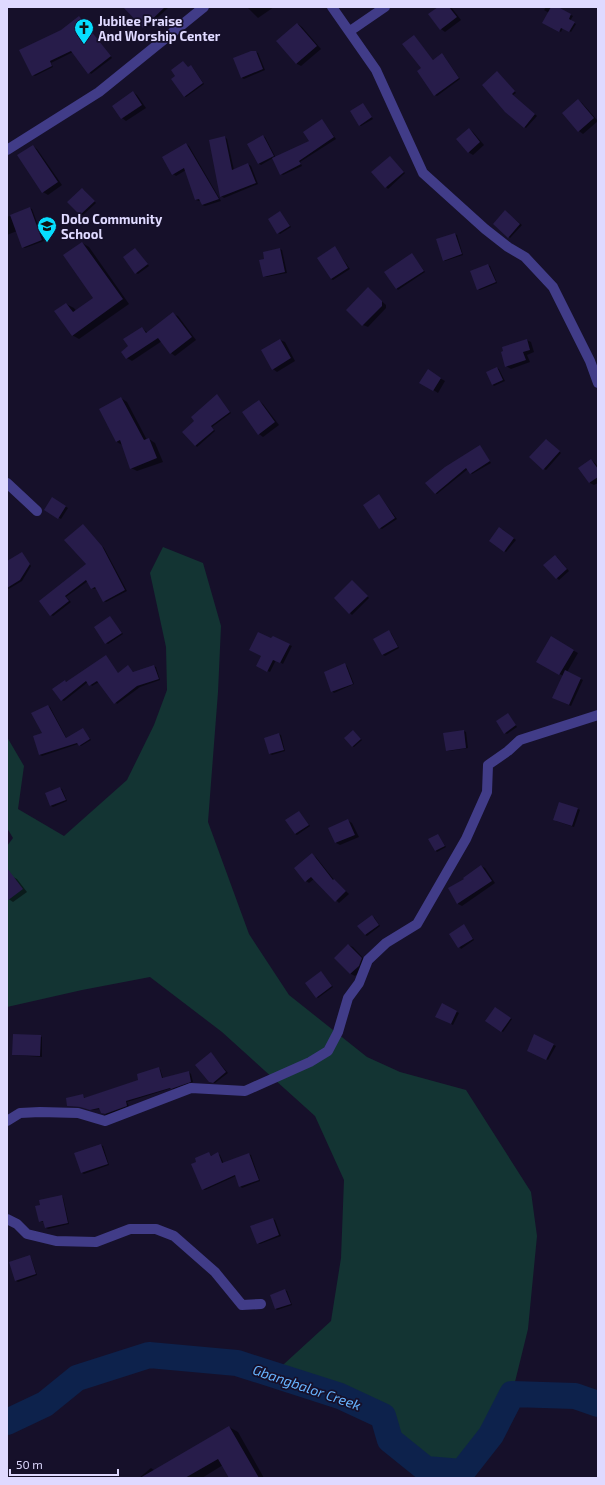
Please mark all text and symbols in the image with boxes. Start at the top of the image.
place label: Jubilee Praise And Worship Center [98,13,221,44]
church icon: Jubilee Praise And Worship Center [73,17,95,45]
place label: Dolo Community School [61,211,163,242]
school or university icon: Dolo Community School [36,215,58,243]
water label: Gbangbalor Creek [251,1361,363,1413]
scale bar [10,1451,118,1477]
text: 50 m [16,1457,43,1471]

